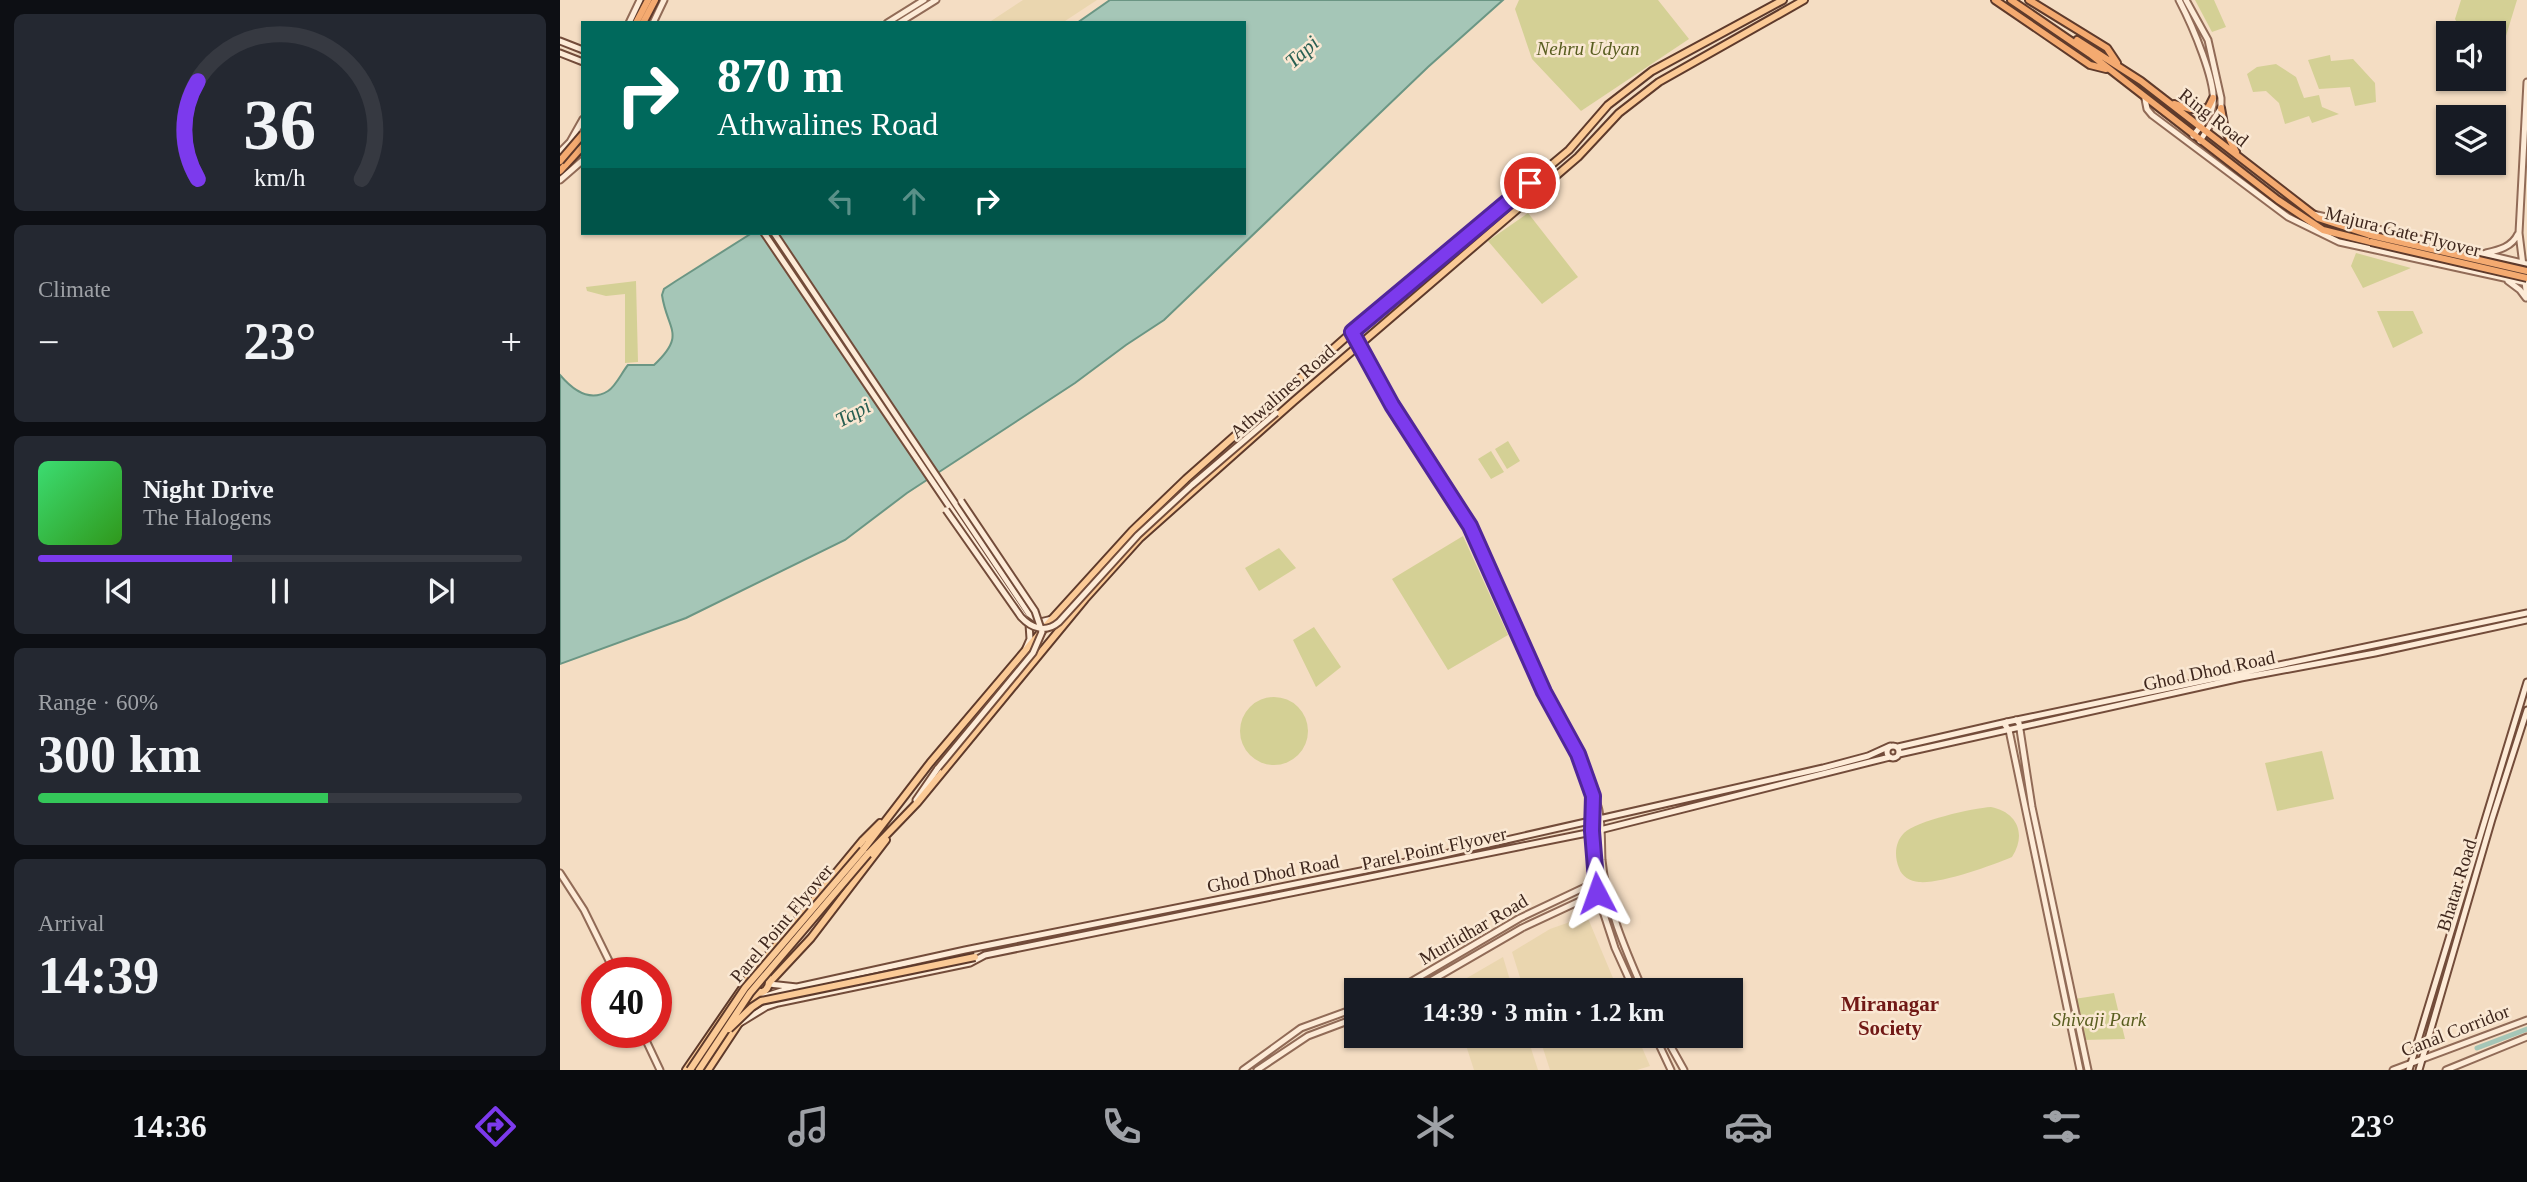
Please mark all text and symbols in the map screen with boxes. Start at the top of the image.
map controls [2436,21,2506,175]
button: sound [2436,21,2506,91]
water label: Tapi [1280,31,1324,73]
park label: Nehru Udyan [1536,38,1639,59]
text: 870 m [717,48,844,103]
icon: right [602,49,693,140]
text: 36 [244,84,316,165]
street label: Ring Road [2175,84,2253,151]
button: layers [2436,105,2506,175]
text: Athwalines Road [717,106,938,142]
pin [1500,153,1560,213]
text: km/h [254,163,306,190]
icon: arrive [1511,164,1549,202]
icon: left [822,182,860,220]
icon: ahead [895,182,933,220]
icon: right [968,182,1006,220]
street label: Majura Gate Flyover [2323,202,2483,261]
text: Climate [38,277,111,302]
text: 23° [244,313,316,370]
text: − [38,321,59,363]
text: + [501,321,522,363]
street label: Athwalines Road [1226,340,1339,442]
water label: Tapi [831,394,875,432]
text: Night Drive [143,475,274,504]
text: The Halogens [143,505,271,530]
icon: previous [100,572,138,610]
icon: pause [261,572,299,610]
icon: next [422,572,460,610]
street label: Ghod Dhod Road [2141,646,2277,695]
text: Range · 60% [38,690,158,715]
text: 300 km [38,726,201,783]
street label: Parel Point Flyover [1360,823,1509,874]
street label: Bhatar Road [2432,836,2481,934]
street label: Ghod Dhod Road [1205,850,1341,897]
position arrow [1560,856,1634,930]
street label: Parel Point Flyover [726,859,837,987]
street label: Murlidhar Road [1415,890,1532,969]
text: Arrival [38,911,104,936]
text: 14:39 [38,947,159,1004]
speed limit sign: 40 [581,957,672,1048]
district label: Miranagar Society [1841,992,1939,1040]
text: 14:39 · 3 min · 1.2 km [1423,998,1664,1027]
street label: Canal Corridor [2398,1000,2513,1061]
park label: Shivaji Park [2052,1009,2147,1030]
icon: directions [471,1102,520,1151]
icon: music [784,1102,833,1151]
icon: phone [1097,1102,1146,1151]
icon: climate [1411,1102,1460,1151]
icon: car [1724,1102,1773,1151]
icon: filters [2037,1102,2086,1151]
text: 14:36 [132,1108,207,1144]
text: 23° [2350,1108,2395,1144]

